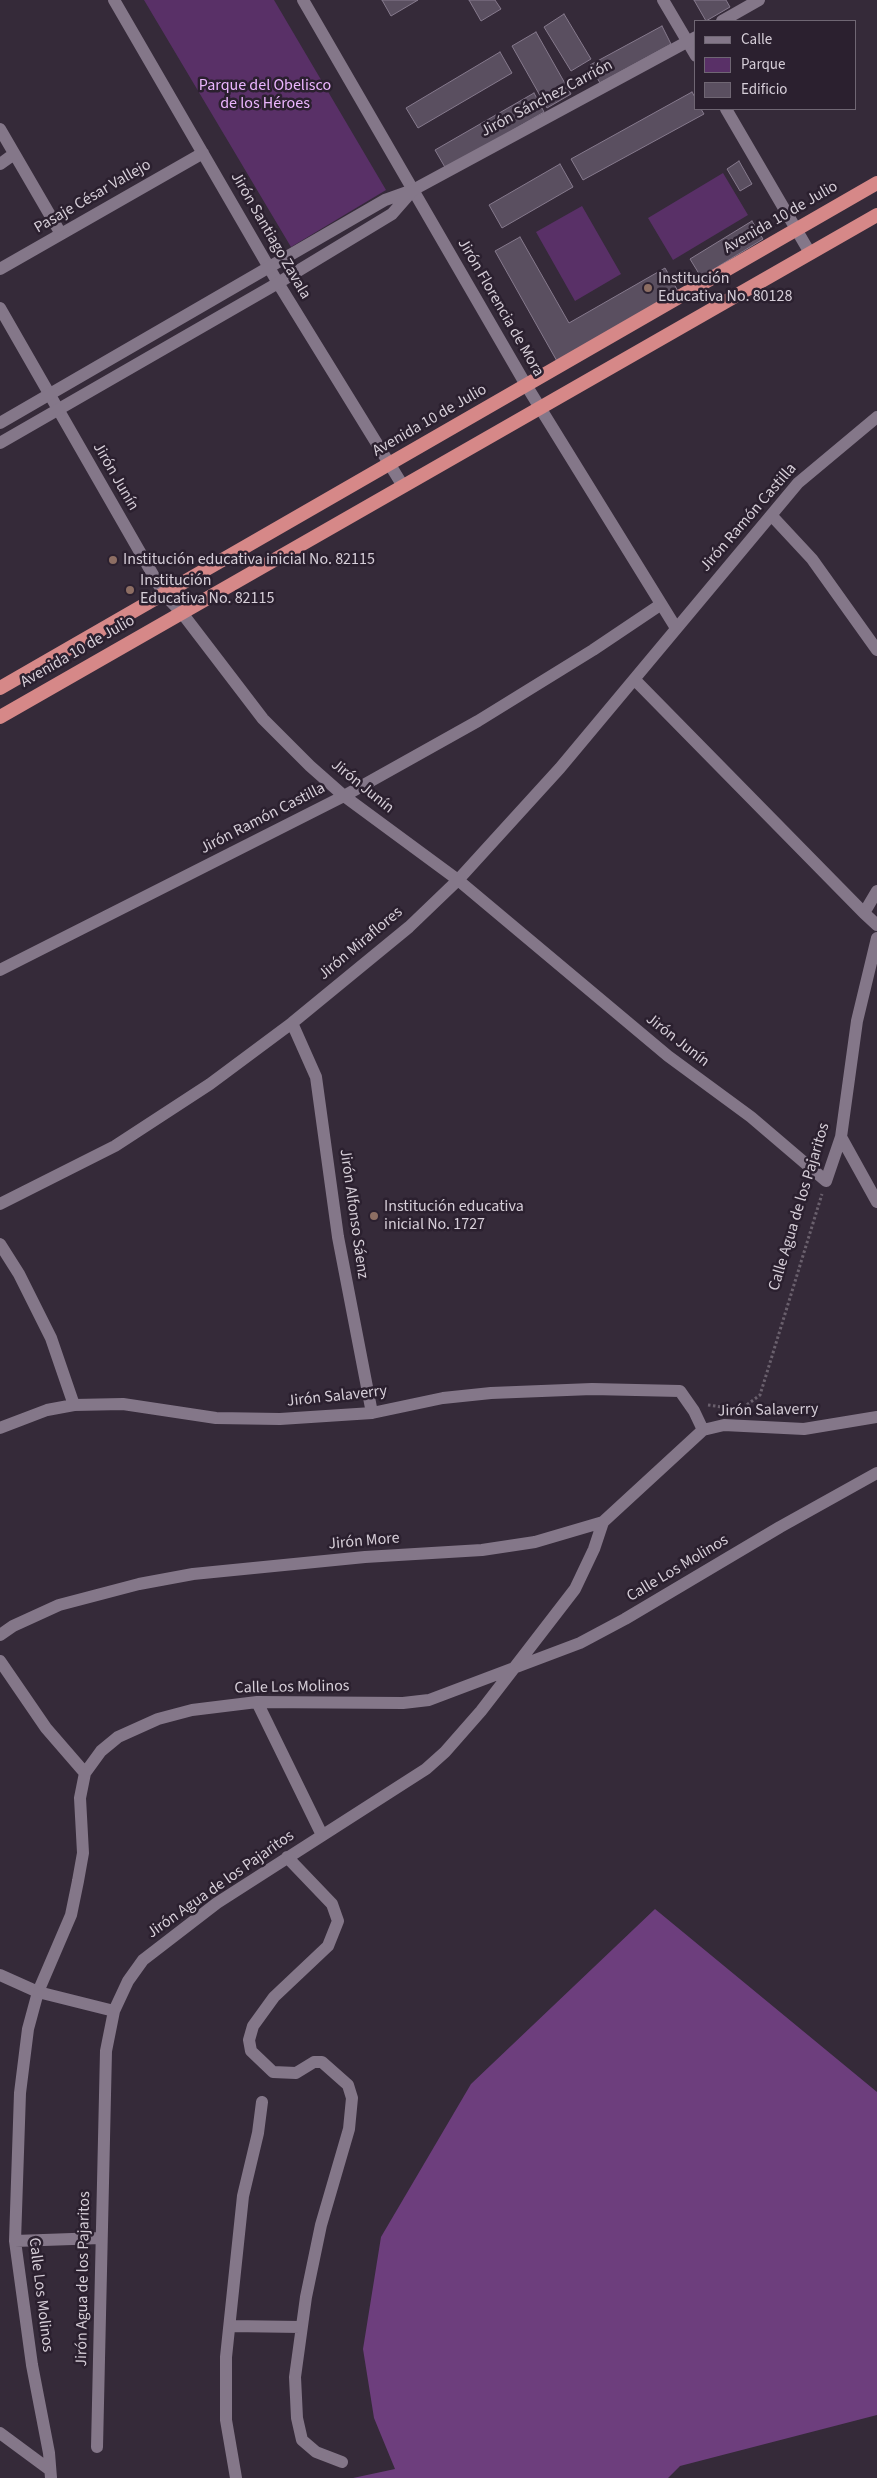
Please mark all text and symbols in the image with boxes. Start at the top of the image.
legend [694,20,857,110]
text: Calle [741,29,772,50]
text: Parque [741,54,785,75]
street label: Jirón Sánchez Carrión [478,56,616,142]
park label: Parque del Obelisco de los Héroes [199,76,331,114]
text: Edificio [741,79,788,100]
street label: Pasaje César Vallejo [31,156,155,238]
street label: Jirón Santiago Zavala [226,169,314,303]
street label: Avenida 10 de Julio [720,177,842,259]
street label: Jirón Florencia de Mora [453,235,547,381]
place label: Institución Educativa No. 80128 [658,269,792,307]
marker: Institución Educativa No. 80128 [642,282,654,294]
street label: Avenida 10 de Julio [369,380,491,462]
street label: Jirón Junín [88,440,142,514]
street label: Jirón Ramón Castilla [697,460,801,576]
place label: Institución educativa inicial No. 82115 [123,550,375,570]
marker: Institución educativa inicial No. 82115 [107,554,119,566]
place label: Institución Educativa No. 82115 [140,571,274,609]
marker: Institución Educativa No. 82115 [124,584,136,596]
street label: Avenida 10 de Julio [17,611,139,693]
street label: Jirón Junín [327,756,397,818]
street label: Jirón Ramón Castilla [197,779,329,859]
street label: Jirón Miraflores [315,903,407,985]
street label: Jirón Junín [641,1010,713,1072]
street label: Calle Agua de los Pajaritos [765,1121,835,1293]
street label: Jirón Alfonso Sáenz [334,1148,372,1280]
place label: Institución educativa inicial No. 1727 [384,1197,524,1235]
marker: Institución educativa inicial No. 1727 [368,1210,380,1222]
street label: Jirón Salaverry [286,1382,388,1412]
street label: Jirón Salaverry [717,1401,819,1421]
street label: Jirón More [328,1529,400,1555]
street label: Calle Los Molinos [624,1531,732,1607]
street label: Calle Los Molinos [234,1677,350,1699]
street label: Jirón Agua de los Pajaritos [144,1827,298,1943]
street label: Jirón Agua de los Pajaritos [73,2191,95,2367]
street label: Calle Los Molinos [23,2237,57,2353]

